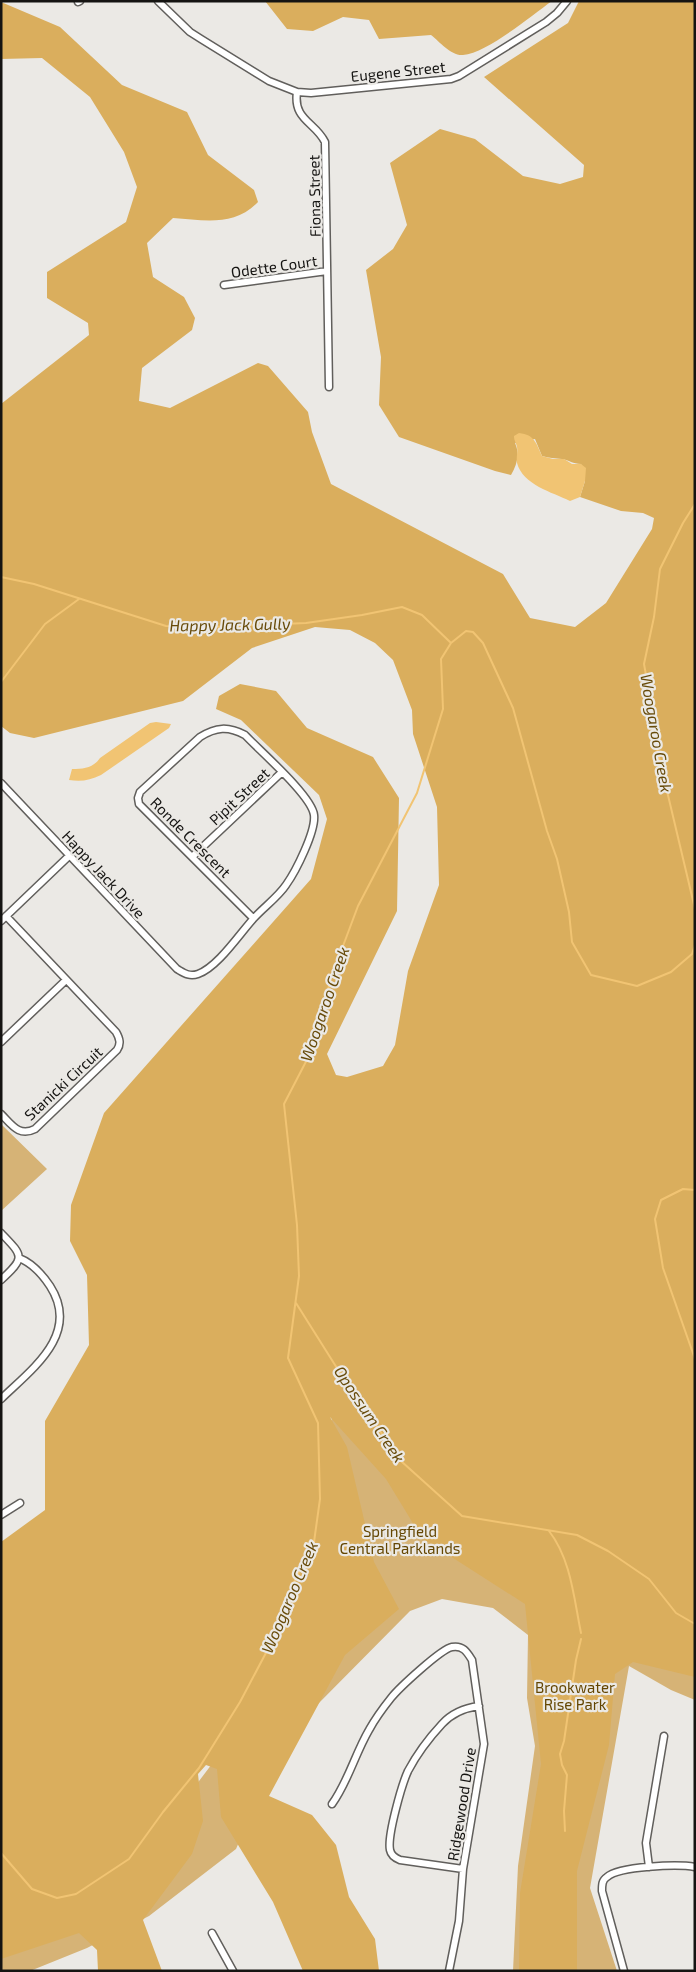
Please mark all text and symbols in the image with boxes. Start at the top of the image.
street label: Eugene Street [350,57,447,85]
street label: Fiona Street [304,154,324,237]
street label: Odette Court [230,251,319,281]
water label: Happy Jack Gully [169,613,291,636]
water label: Woogaroo Creek [637,672,677,794]
street label: Pipit Street [205,763,273,828]
street label: Ronde Crescent [147,793,235,881]
street label: Happy Jack Drive [59,826,149,922]
water label: Woogaroo Creek [296,944,352,1064]
street label: Stanicki Circuit [20,1042,106,1124]
water label: Opossum Creek [331,1362,409,1466]
park label: Springfield Central Parklands [339,1522,461,1557]
water label: Woogaroo Creek [257,1538,321,1656]
park label: Brookwater Rise Park [535,1678,615,1713]
street label: Ridgewood Drive [443,1746,479,1862]

